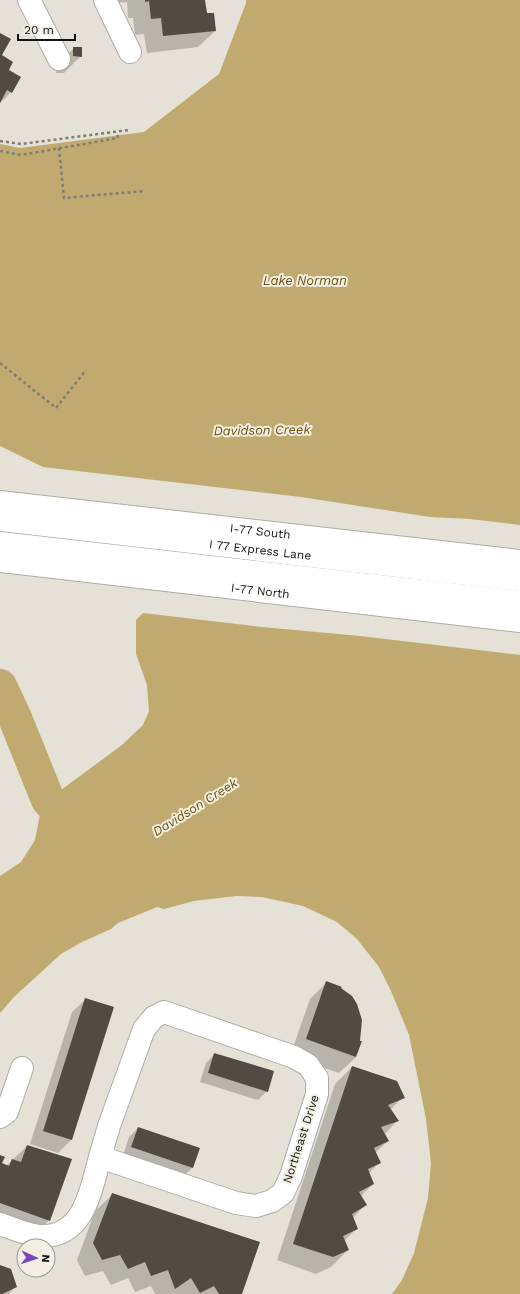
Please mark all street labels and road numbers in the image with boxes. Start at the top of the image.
street label: I-77 South [229,521,291,542]
street label: I 77 Express Lane [208,537,312,563]
street label: I-77 North [230,581,290,601]
street label: Northeast Drive [280,1093,322,1185]

